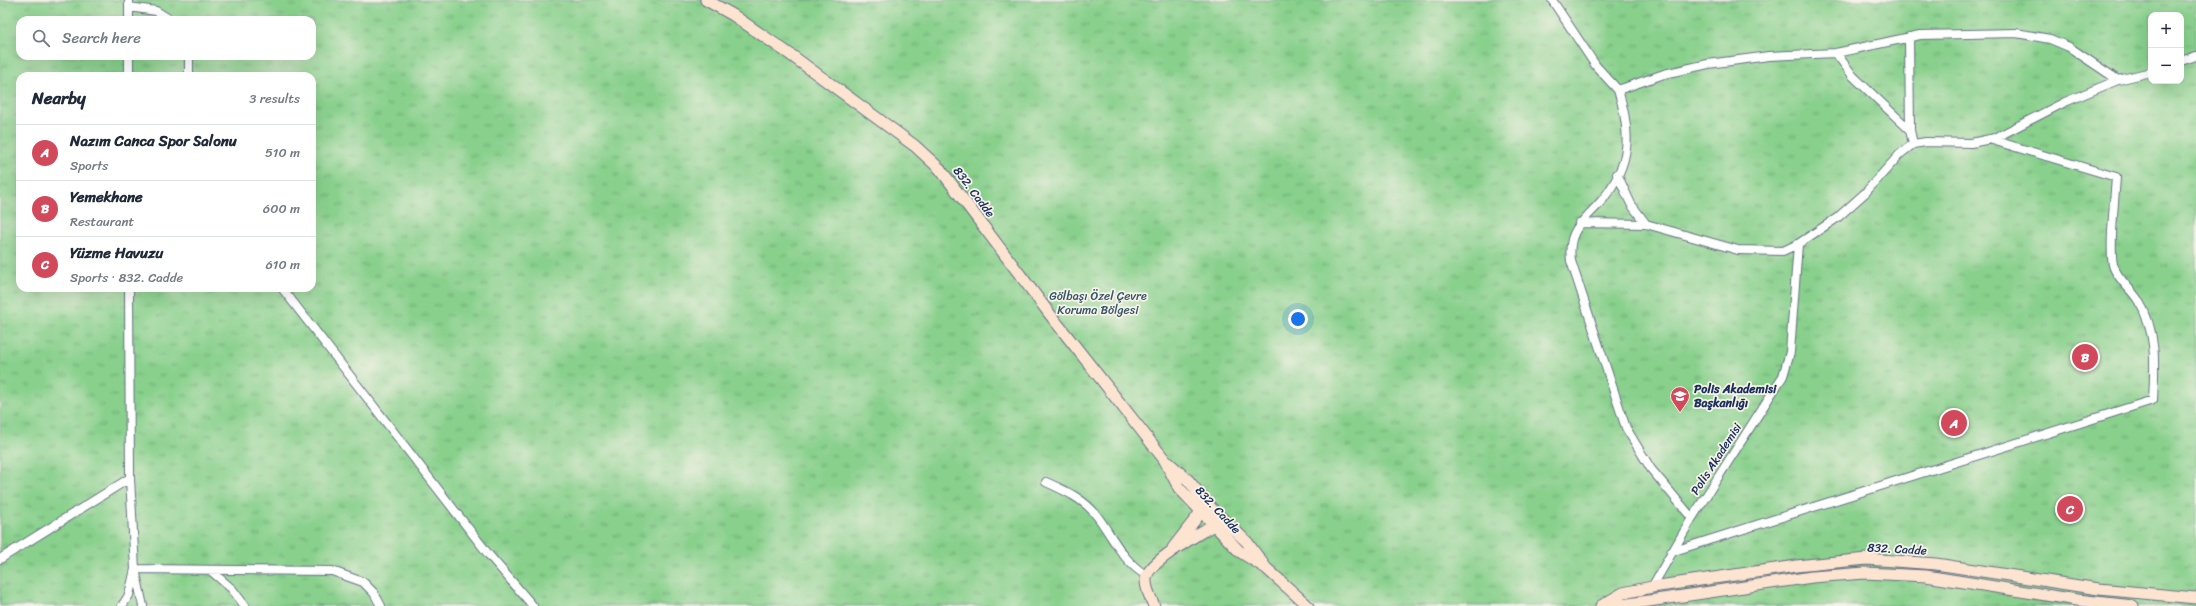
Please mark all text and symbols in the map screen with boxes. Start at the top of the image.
map controls [2148,12,2184,84]
button: + [2148,12,2184,48]
search box [16,16,316,60]
text: Search here [62,25,141,51]
icon: search [30,27,52,49]
button: − [2148,48,2184,84]
text: Nearby [32,83,86,113]
text: 3 results [249,87,300,110]
text: Nazım Canca Spor Salonu [70,128,237,154]
text: A [41,141,49,164]
text: 510 m [265,141,300,164]
text: Sports [70,154,108,177]
street label: 832. Cadde [947,161,1001,223]
text: Yemekhane [70,184,143,210]
text: B [41,197,49,220]
text: 600 m [263,197,300,220]
text: Restaurant [70,210,134,233]
text: Yüzme Havuzu [70,240,163,266]
text: C [41,253,49,276]
text: 610 m [265,253,300,276]
text: Sports · 832. Cadde [70,266,183,289]
park label: Gölbaşı Özel Çevre Koruma Bölgesi [1049,285,1147,321]
your location [1288,309,1308,329]
pin: B [2072,342,2098,372]
place label: Polis Akademisi Başkanlığı [1694,378,1777,414]
school or university icon: Polis Akademisi Başkanlığı [1669,385,1691,413]
pin: A [1941,408,1967,438]
street label: Polis Akademisi [1684,418,1748,499]
street label: 832. Cadde [1190,481,1246,539]
pin: C [2057,494,2083,524]
street label: 832. Cadde [1867,536,1927,562]

